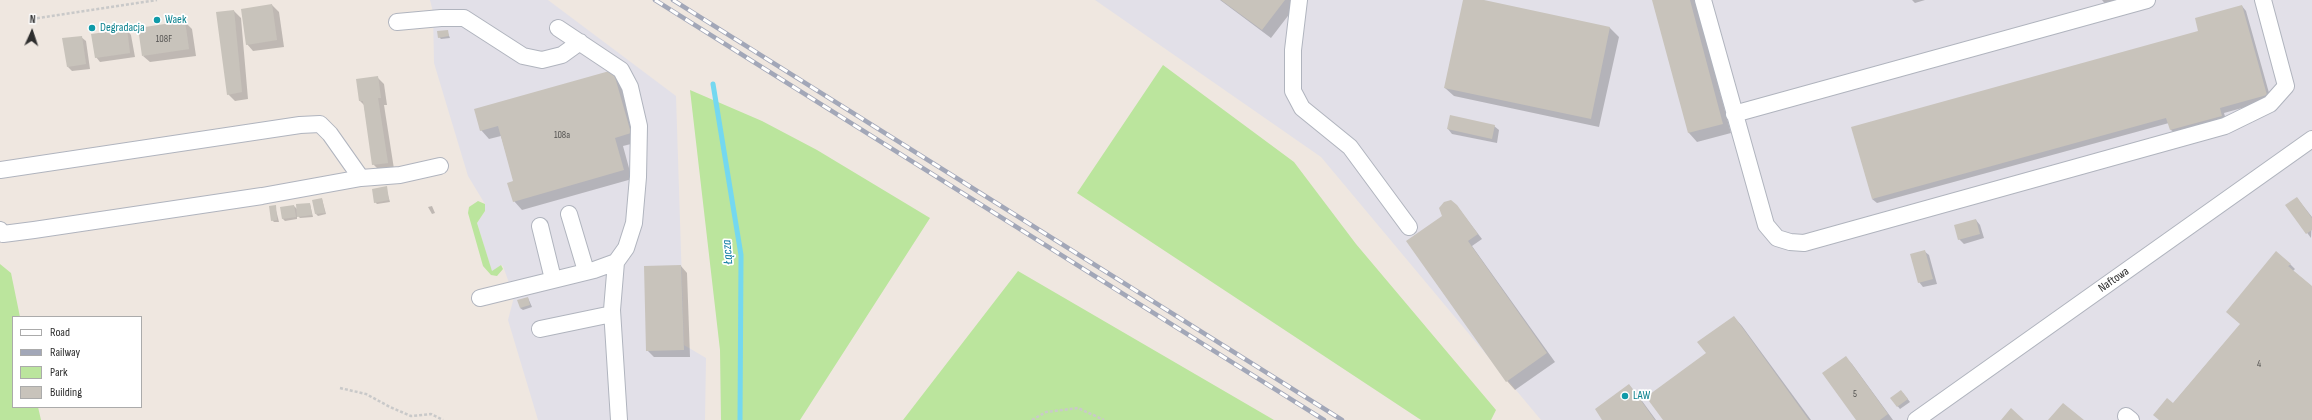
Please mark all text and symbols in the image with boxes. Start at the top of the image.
north arrow [12,12,52,52]
text: N [29,13,36,26]
place label: Waek [165,13,187,27]
marker: Waek [152,15,162,25]
place label: Degradacja [100,21,145,35]
marker: Degradacja [87,23,97,33]
house number: 108F [156,33,172,45]
house number: 108a [554,129,570,141]
water label: Łącza [719,239,737,265]
street label: Naftowa [2096,264,2132,296]
legend [12,316,142,408]
text: Road [50,325,70,340]
text: Railway [50,345,80,360]
house number: 4 [2257,358,2261,370]
text: Park [50,365,68,380]
text: Building [50,385,82,400]
house number: 5 [1853,388,1857,400]
place label: LAW [1633,389,1650,403]
marker: LAW [1620,391,1630,401]

